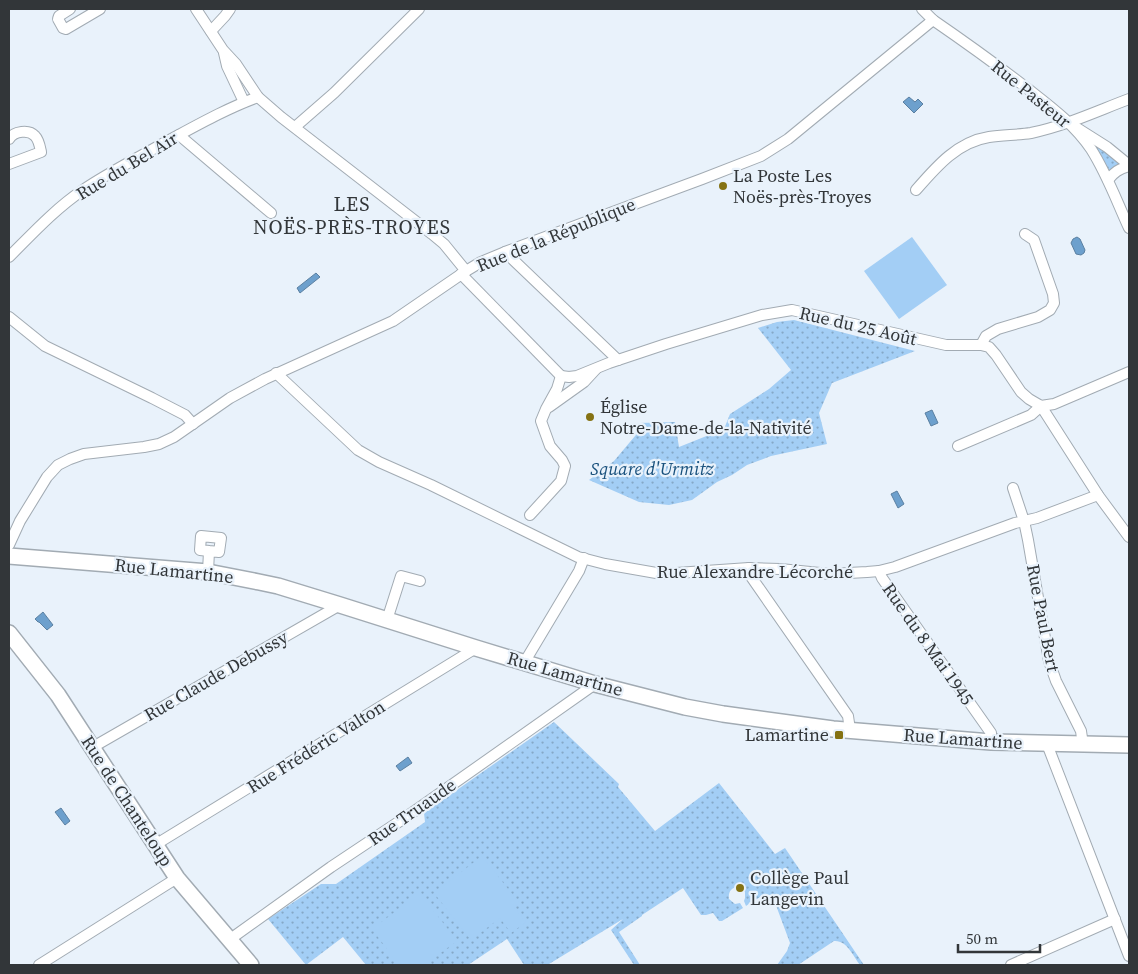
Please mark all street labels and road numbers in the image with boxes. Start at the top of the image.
street label: Rue Pasteur [986,54,1077,134]
street label: Rue du Bel Air [71,125,183,206]
street label: Rue de la République [473,191,639,278]
street label: Rue du 25 Août [797,300,919,351]
street label: Rue Lamartine [113,552,235,589]
street label: Rue Alexandre Lécorché [657,559,853,584]
street label: Rue Paul Bert [1021,562,1066,674]
street label: Rue du 8 Mai 1945 [877,578,980,710]
street label: Rue Claude Debussy [139,624,293,727]
street label: Rue Lamartine [504,645,626,702]
street label: Rue Frédéric Valton [242,694,390,799]
street label: Rue Lamartine [903,722,1024,755]
street label: Rue de Chanteloup [76,730,179,871]
street label: Rue Truaude [363,772,461,851]

